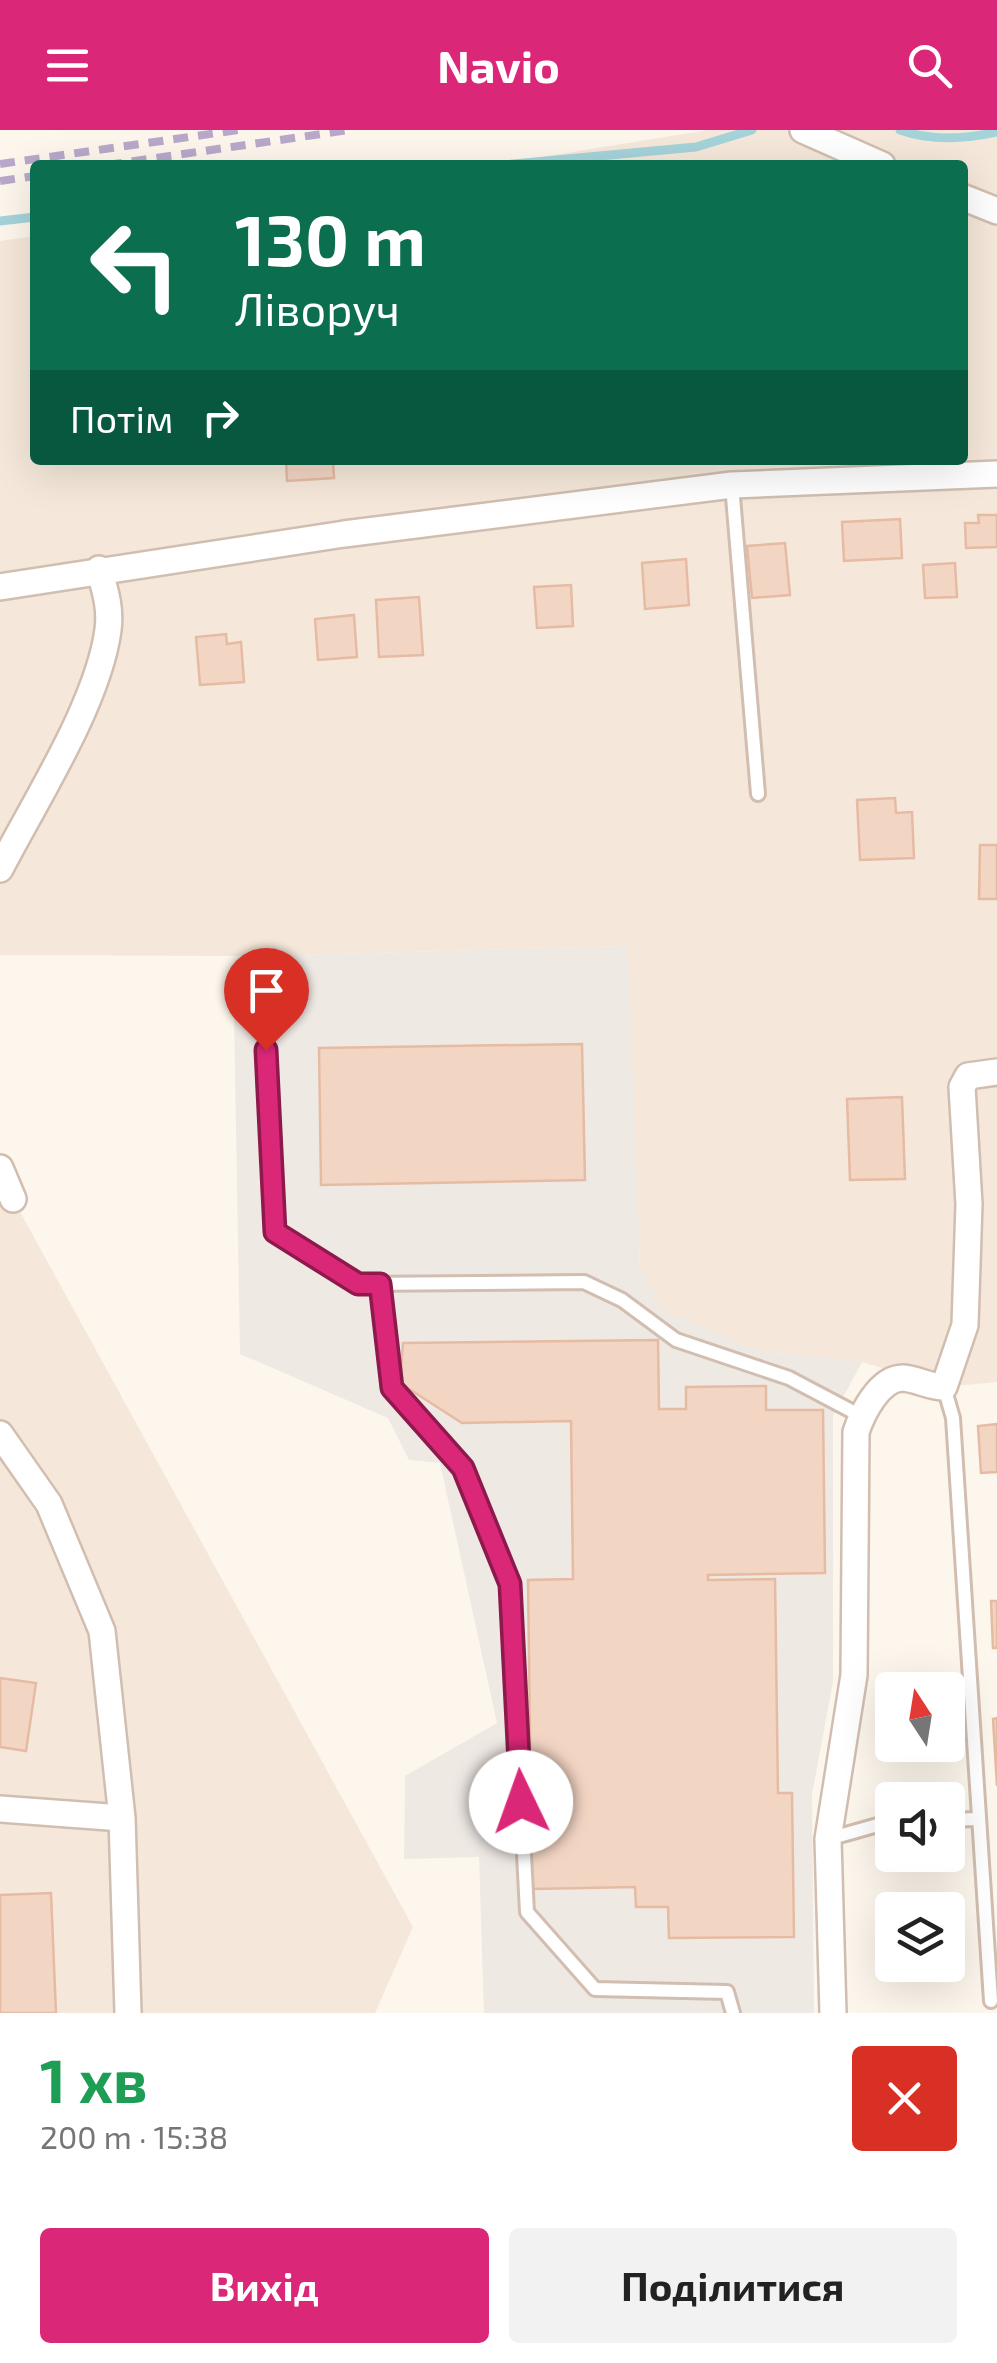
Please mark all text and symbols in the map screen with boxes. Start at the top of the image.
icon: menu [40,38,95,93]
text: Navio [437,38,560,92]
icon: search [902,38,957,93]
text: 130 m [235,196,426,280]
icon: left [70,200,200,330]
text: Ліворуч [235,281,400,335]
icon: right [193,390,248,445]
text: Потім [70,395,173,441]
pin [224,948,309,1051]
icon: arrive [239,963,294,1018]
north arrow [875,1672,965,1762]
map controls [875,1672,965,1982]
position arrow [469,1750,573,1854]
button: sound [875,1782,965,1872]
button: layers [875,1892,965,1982]
text: 1 хв [40,2043,147,2115]
button: close [852,2046,957,2151]
text: 200 m · 15:38 [40,2117,228,2155]
button: Вихід [40,2228,489,2343]
button: Поділитися [509,2228,957,2343]

